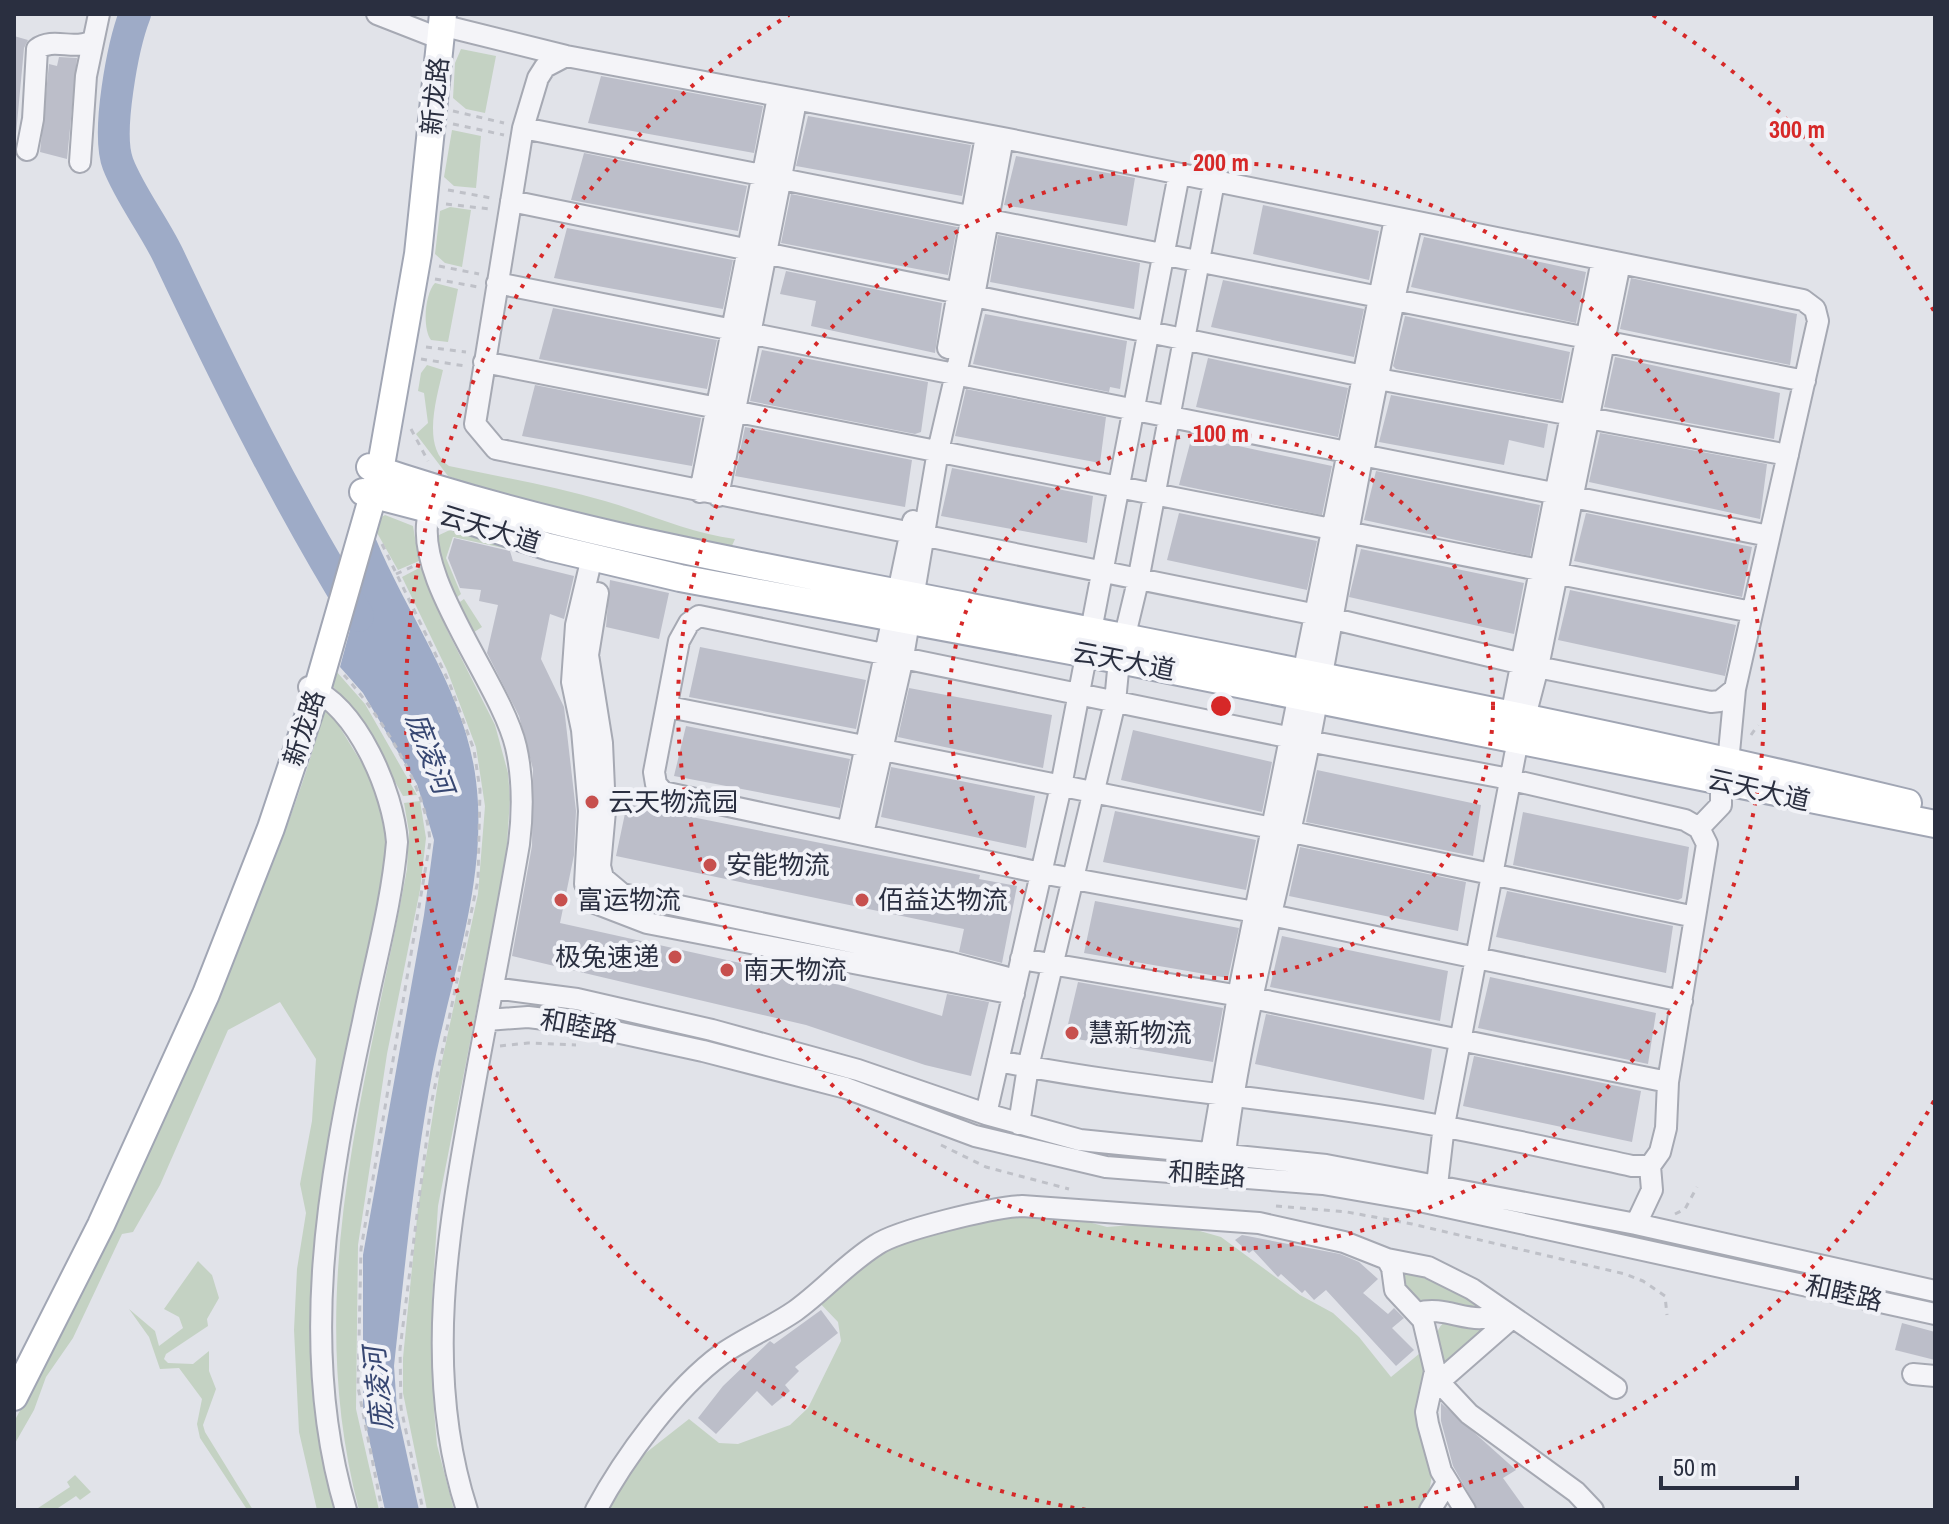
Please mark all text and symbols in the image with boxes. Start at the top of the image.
street label: 新龙路 [413,55,456,137]
text: 300 m [1769,113,1825,145]
text: 200 m [1193,146,1249,178]
text: 100 m [1193,417,1249,449]
street label: 云天大道 [435,497,545,560]
street label: 云天大道 [1070,633,1178,688]
street label: 新龙路 [275,685,332,770]
centre of rings [1207,692,1235,720]
water label: 庞凌河 [397,707,465,804]
street label: 云天大道 [1705,761,1814,818]
place label: 云天物流园 [608,784,738,819]
marker: 云天物流园 [583,793,601,811]
place label: 安能物流 [726,847,830,882]
marker: 安能物流 [701,856,719,874]
place label: 富运物流 [577,882,681,917]
place label: 佰益达物流 [878,882,1008,917]
marker: 富运物流 [552,891,570,909]
marker: 佰益达物流 [853,891,871,909]
place label: 极兔速递 [555,939,659,974]
marker: 极兔速递 [666,948,684,966]
place label: 南天物流 [743,952,847,987]
marker: 南天物流 [718,961,736,979]
street label: 和睦路 [537,1001,621,1050]
place label: 慧新物流 [1088,1015,1192,1050]
marker: 慧新物流 [1063,1024,1081,1042]
street label: 和睦路 [1167,1153,1247,1194]
street label: 和睦路 [1802,1267,1886,1318]
water label: 庞凌河 [354,1340,401,1433]
scale bar [1661,1440,1797,1490]
text: 50 m [1673,1451,1717,1483]

